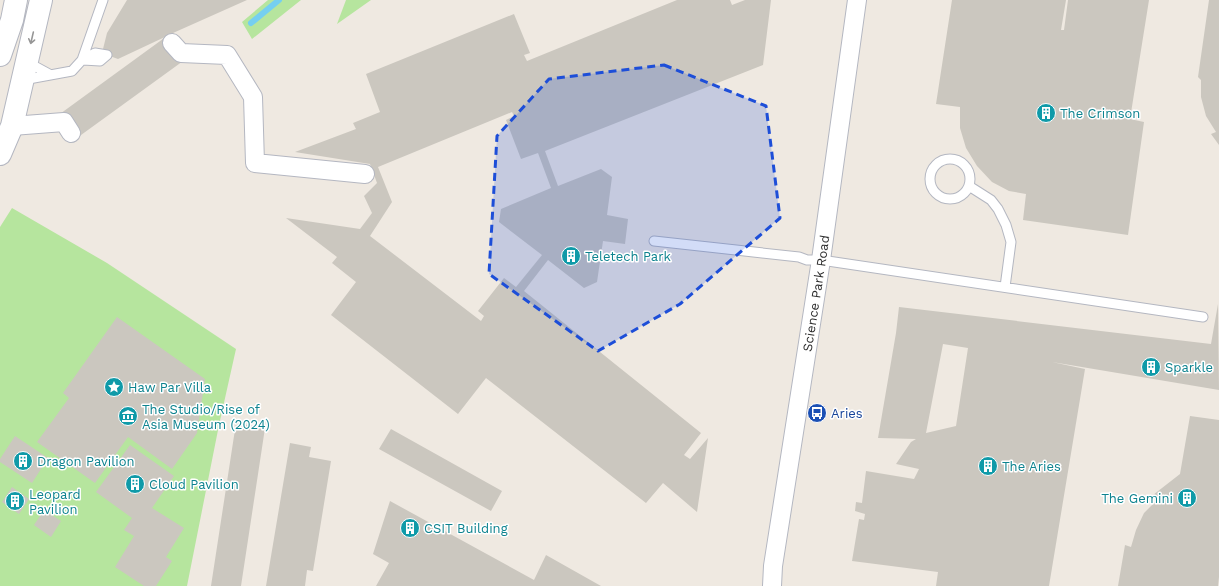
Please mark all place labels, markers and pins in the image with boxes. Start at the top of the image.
building icon: The Crimson [1035,102,1057,124]
place label: The Crimson [1060,106,1140,121]
building icon: Teletech Park [560,245,582,267]
place label: Teletech Park [585,249,672,264]
building icon: Sparkle [1140,356,1162,378]
place label: Sparkle [1165,360,1213,375]
place icon: Haw Par Villa [103,376,125,398]
place label: Haw Par Villa [128,380,212,395]
place label: The Studio/Rise of Asia Museum (2024) [142,402,270,432]
bus stop icon: Aries [806,402,828,424]
museum icon: The Studio/Rise of Asia Museum (2024) [117,405,139,427]
place label: Aries [831,406,863,421]
building icon: Dragon Pavilion [12,450,34,472]
place label: Dragon Pavilion [37,454,135,469]
building icon: The Aries [977,455,999,477]
place label: The Aries [1002,459,1061,474]
building icon: Cloud Pavilion [124,473,146,495]
place label: Cloud Pavilion [149,477,239,492]
place label: Leopard Pavilion [29,487,81,517]
building icon: The Gemini [1176,487,1198,509]
building icon: Leopard Pavilion [4,490,26,512]
place label: The Gemini [1101,491,1173,506]
building icon: CSIT Building [399,517,421,539]
place label: CSIT Building [424,521,508,536]

